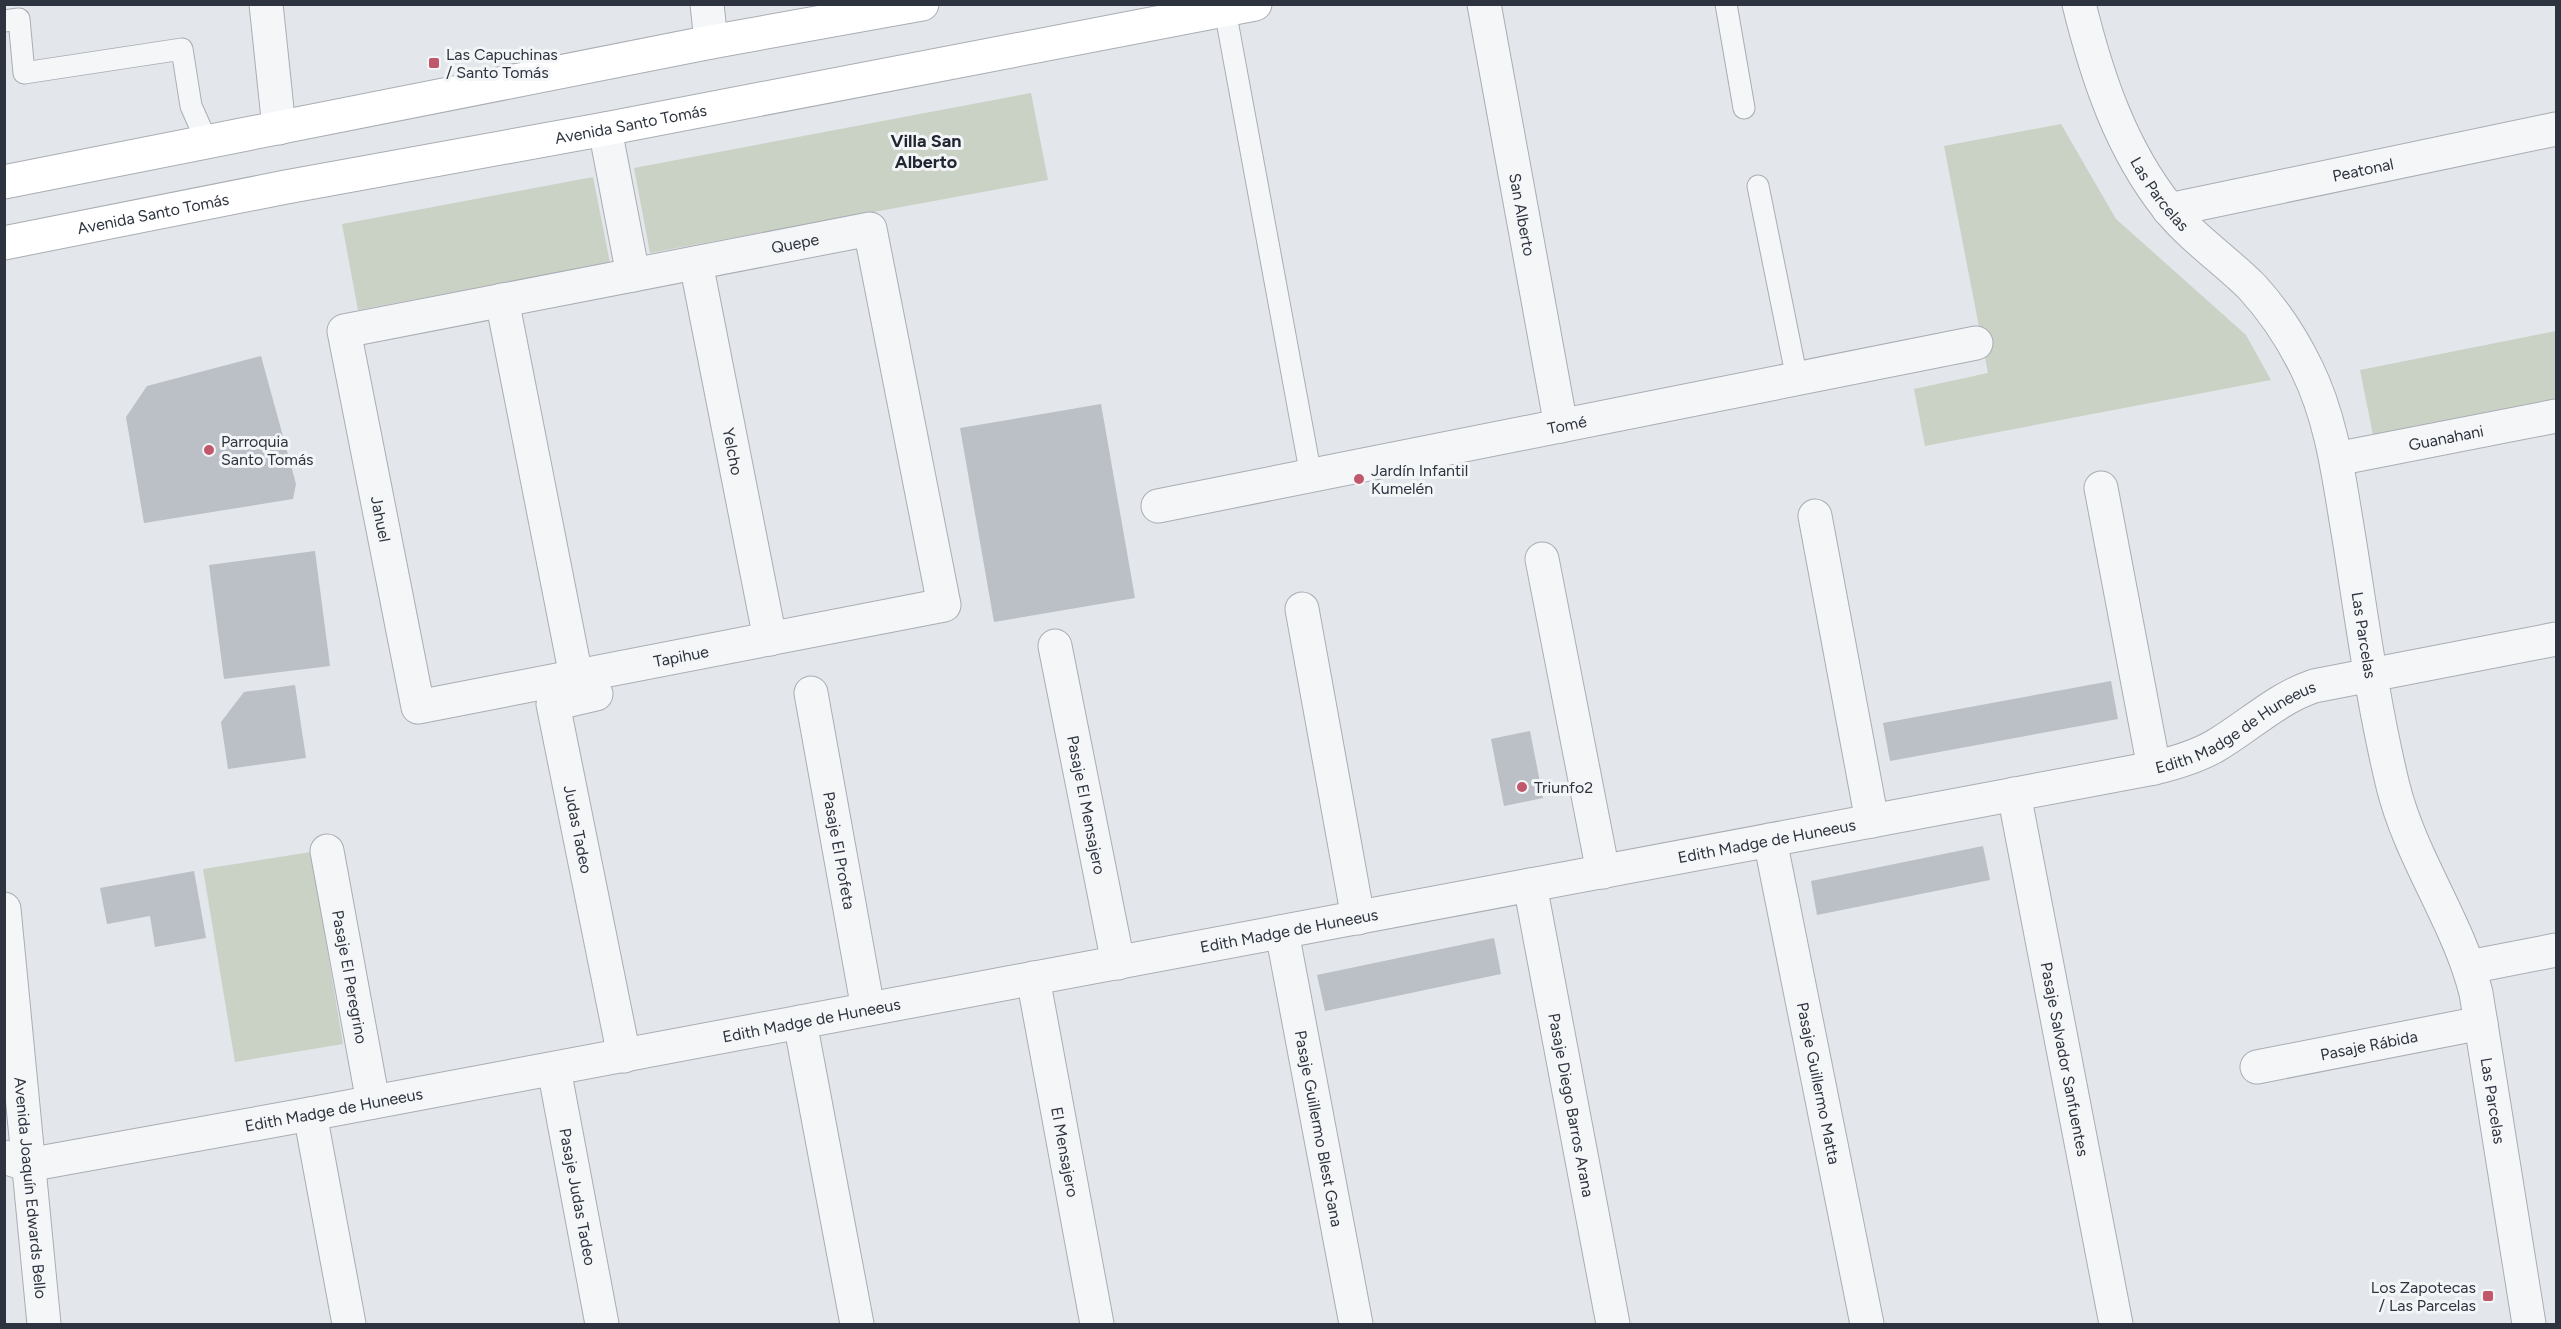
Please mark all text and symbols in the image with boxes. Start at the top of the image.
place label: Las Capuchinas / Santo Tomás [446,45,558,82]
marker: Las Capuchinas / Santo Tomás [427,56,441,70]
street label: Avenida Santo Tomás [553,101,708,148]
district label: Villa San Alberto [890,130,962,173]
street label: Las Parcelas [2126,154,2193,235]
street label: Peatonal [2331,154,2395,186]
street label: San Alberto [1505,172,1539,258]
street label: Avenida Santo Tomás [76,190,231,238]
street label: Quepe [770,230,821,257]
street label: Tomé [1546,412,1589,438]
street label: Guanahani [2407,421,2485,455]
street label: Yelcho [719,426,747,477]
place label: Parroquia Santo Tomás [221,432,314,469]
marker: Parroquia Santo Tomás [202,443,216,457]
place label: Jardín Infantil Kumelén [1371,461,1468,498]
marker: Jardín Infantil Kumelén [1352,472,1366,486]
street label: Jahuel [367,494,394,544]
street label: Las Parcelas [2347,591,2380,680]
street label: Tapihue [652,642,711,671]
street label: Edith Madge de Huneeus [2153,677,2318,777]
street label: Pasaje El Mensajero [1063,734,1109,876]
place label: Triunfo2 [1534,778,1593,797]
marker: Triunfo2 [1515,780,1529,794]
street label: Judas Tadeo [560,784,596,875]
street label: Pasaje El Profeta [819,790,859,911]
street label: Edith Madge de Huneeus [1676,815,1857,867]
street label: Edith Madge de Huneeus [1199,905,1380,957]
street label: Pasaje El Peregrino [328,909,371,1045]
street label: Pasaje Salvador Sanfuentes [2037,960,2093,1158]
street label: Edith Madge de Huneeus [721,994,902,1046]
street label: Pasaje Guillermo Matta [1793,1001,1844,1166]
street label: Pasaje Diego Barros Arana [1544,1012,1598,1199]
street label: Pasaje Rábida [2319,1027,2419,1064]
street label: Pasaje Guillermo Blest Gana [1291,1029,1346,1229]
street label: Las Parcelas [2476,1056,2509,1145]
street label: Avenida Joaquín Edwards Bello [10,1076,51,1300]
street label: Edith Madge de Huneeus [243,1084,424,1136]
street label: El Mensajero [1047,1105,1082,1199]
street label: Pasaje Judas Tadeo [555,1127,600,1267]
place label: Los Zapotecas / Las Parcelas [2371,1278,2476,1315]
marker: Los Zapotecas / Las Parcelas [2481,1289,2495,1303]

